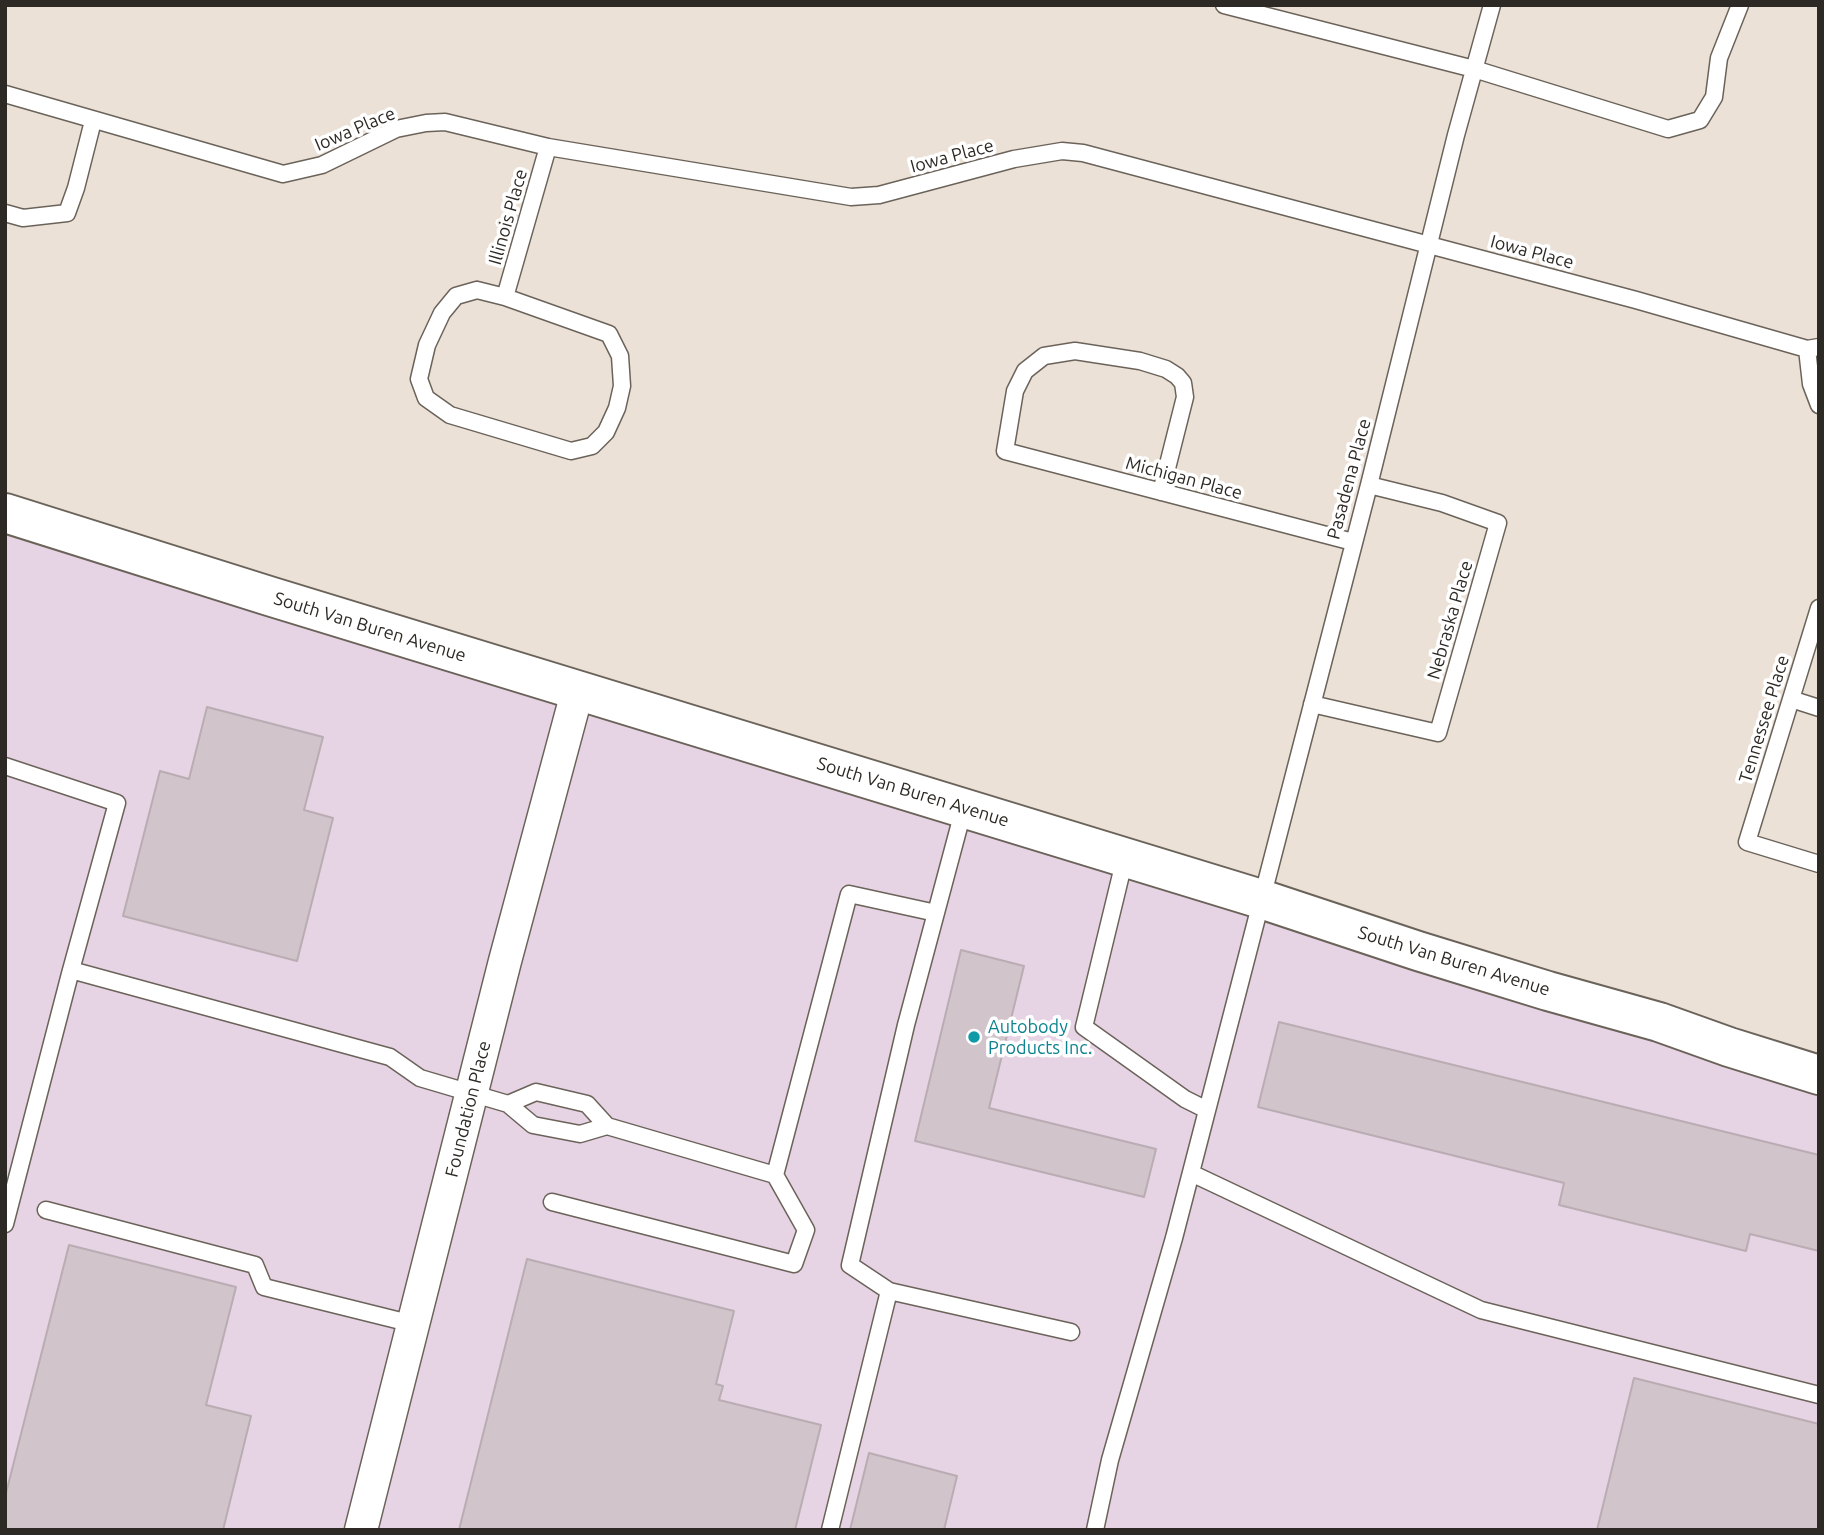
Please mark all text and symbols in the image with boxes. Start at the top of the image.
street label: Iowa Place [311,102,399,156]
street label: Iowa Place [908,135,996,177]
street label: Illinois Place [484,167,532,267]
street label: Iowa Place [1488,231,1576,273]
street label: Pasadena Place [1323,416,1375,542]
street label: Michigan Place [1123,452,1245,504]
street label: Nebraska Place [1423,558,1477,682]
street label: South Van Buren Avenue [271,587,469,667]
street label: Tennessee Place [1734,653,1794,785]
street label: South Van Buren Avenue [814,752,1012,832]
street label: South Van Buren Avenue [1355,921,1553,1001]
place label: Autobody Products Inc. [988,1016,1092,1058]
marker: Autobody Products Inc. [966,1029,982,1045]
street label: Foundation Place [441,1039,495,1179]

